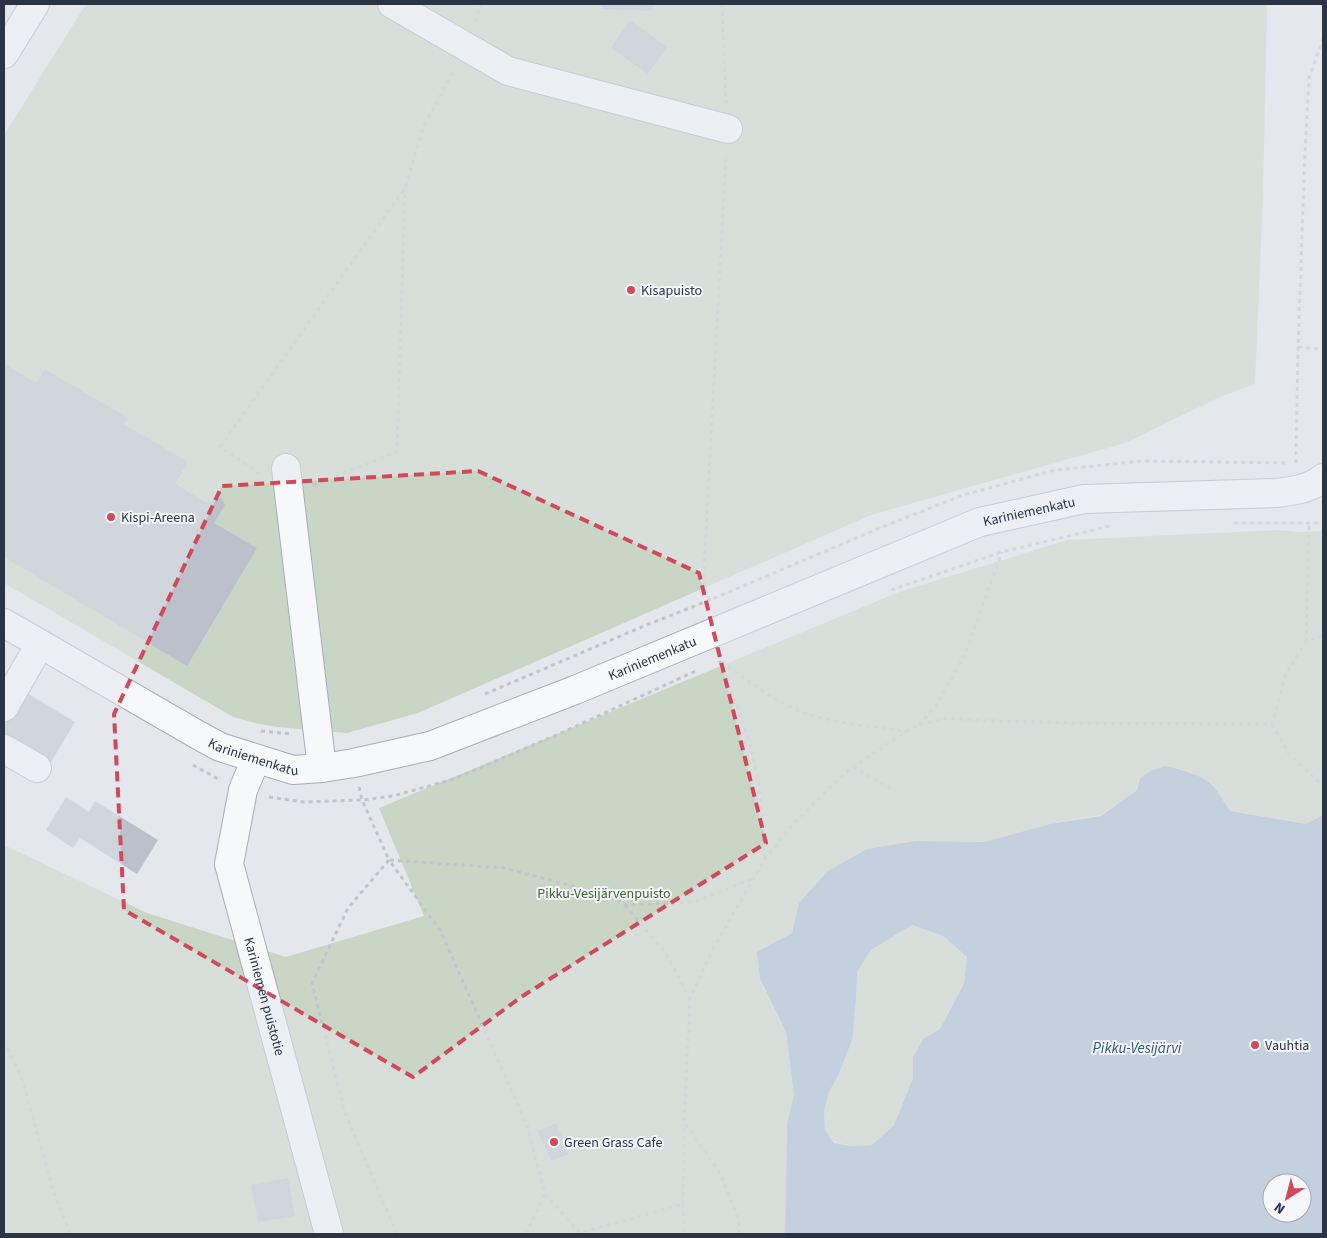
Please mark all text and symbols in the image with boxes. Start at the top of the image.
place label: Kisapuisto [641,281,702,301]
marker: Kisapuisto [625,284,637,296]
street label: Kariniemenkatu [981,492,1077,532]
place label: Kispi-Areena [121,508,195,528]
marker: Kispi-Areena [105,511,117,523]
street label: Kariniemenkatu [605,632,700,686]
street label: Kariniemenkatu [204,733,299,781]
park label: Pikku-Vesijärvenpuisto [537,884,671,904]
street label: Kariniemen puistotie [238,935,289,1058]
place label: Vauhtia [1265,1036,1309,1056]
water label: Pikku-Vesijärvi [1093,1038,1182,1059]
marker: Vauhtia [1249,1039,1261,1051]
place label: Green Grass Cafe [564,1133,662,1153]
marker: Green Grass Cafe [548,1136,560,1148]
north arrow [1262,1173,1312,1223]
text: N [1270,1197,1290,1219]

